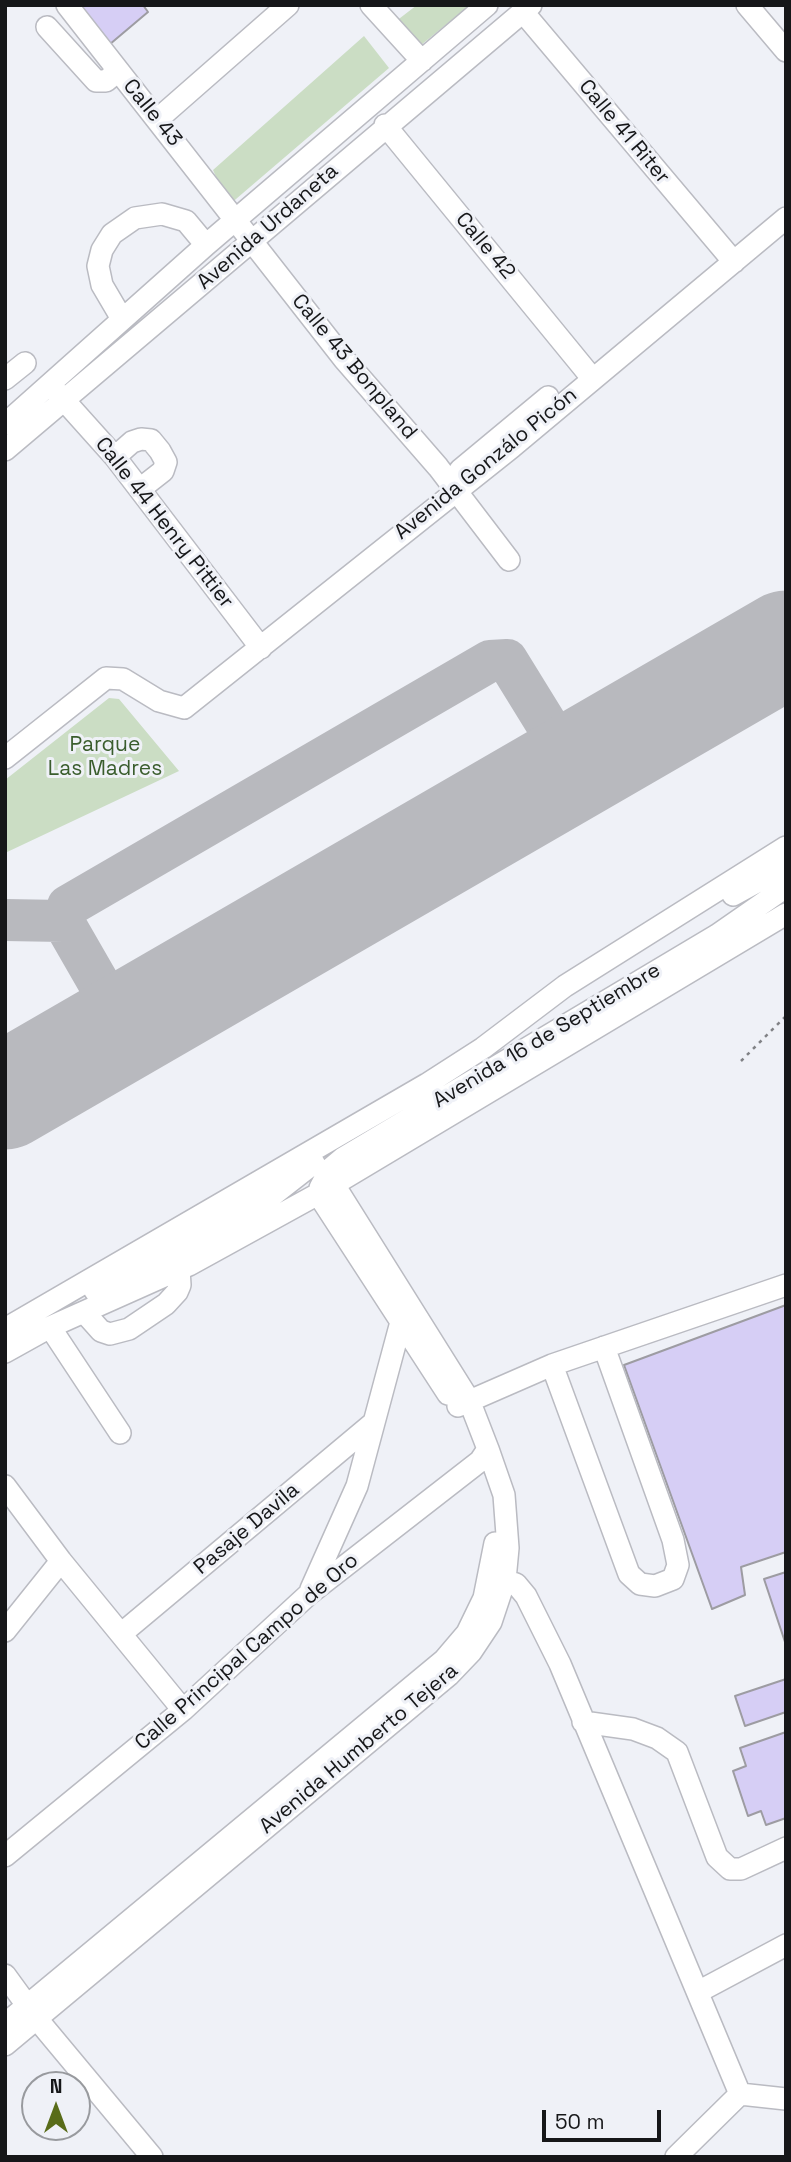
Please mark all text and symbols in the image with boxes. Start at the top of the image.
street label: Calle 43 [117,74,187,152]
street label: Calle 41 Riter [573,75,675,189]
street label: Avenida Urdaneta [192,159,344,295]
street label: Calle 42 [450,207,520,285]
street label: Calle 43 Bonpland [286,289,422,445]
street label: Avenida Gonzálo Picón [390,383,582,545]
street label: Calle 44 Henry Pittier [89,432,239,614]
park label: Parque Las Madres [48,732,162,782]
street label: Avenida 16 de Septiembre [429,958,665,1114]
street label: Pasaje Davila [189,1478,305,1580]
street label: Calle Principal Campo de Oro [130,1548,364,1756]
street label: Avenida Humberto Tejera [255,1659,463,1839]
north arrow [21,2071,91,2141]
text: N [50,2074,62,2099]
scale bar [546,2096,665,2140]
text: 50 m [555,2108,605,2135]

